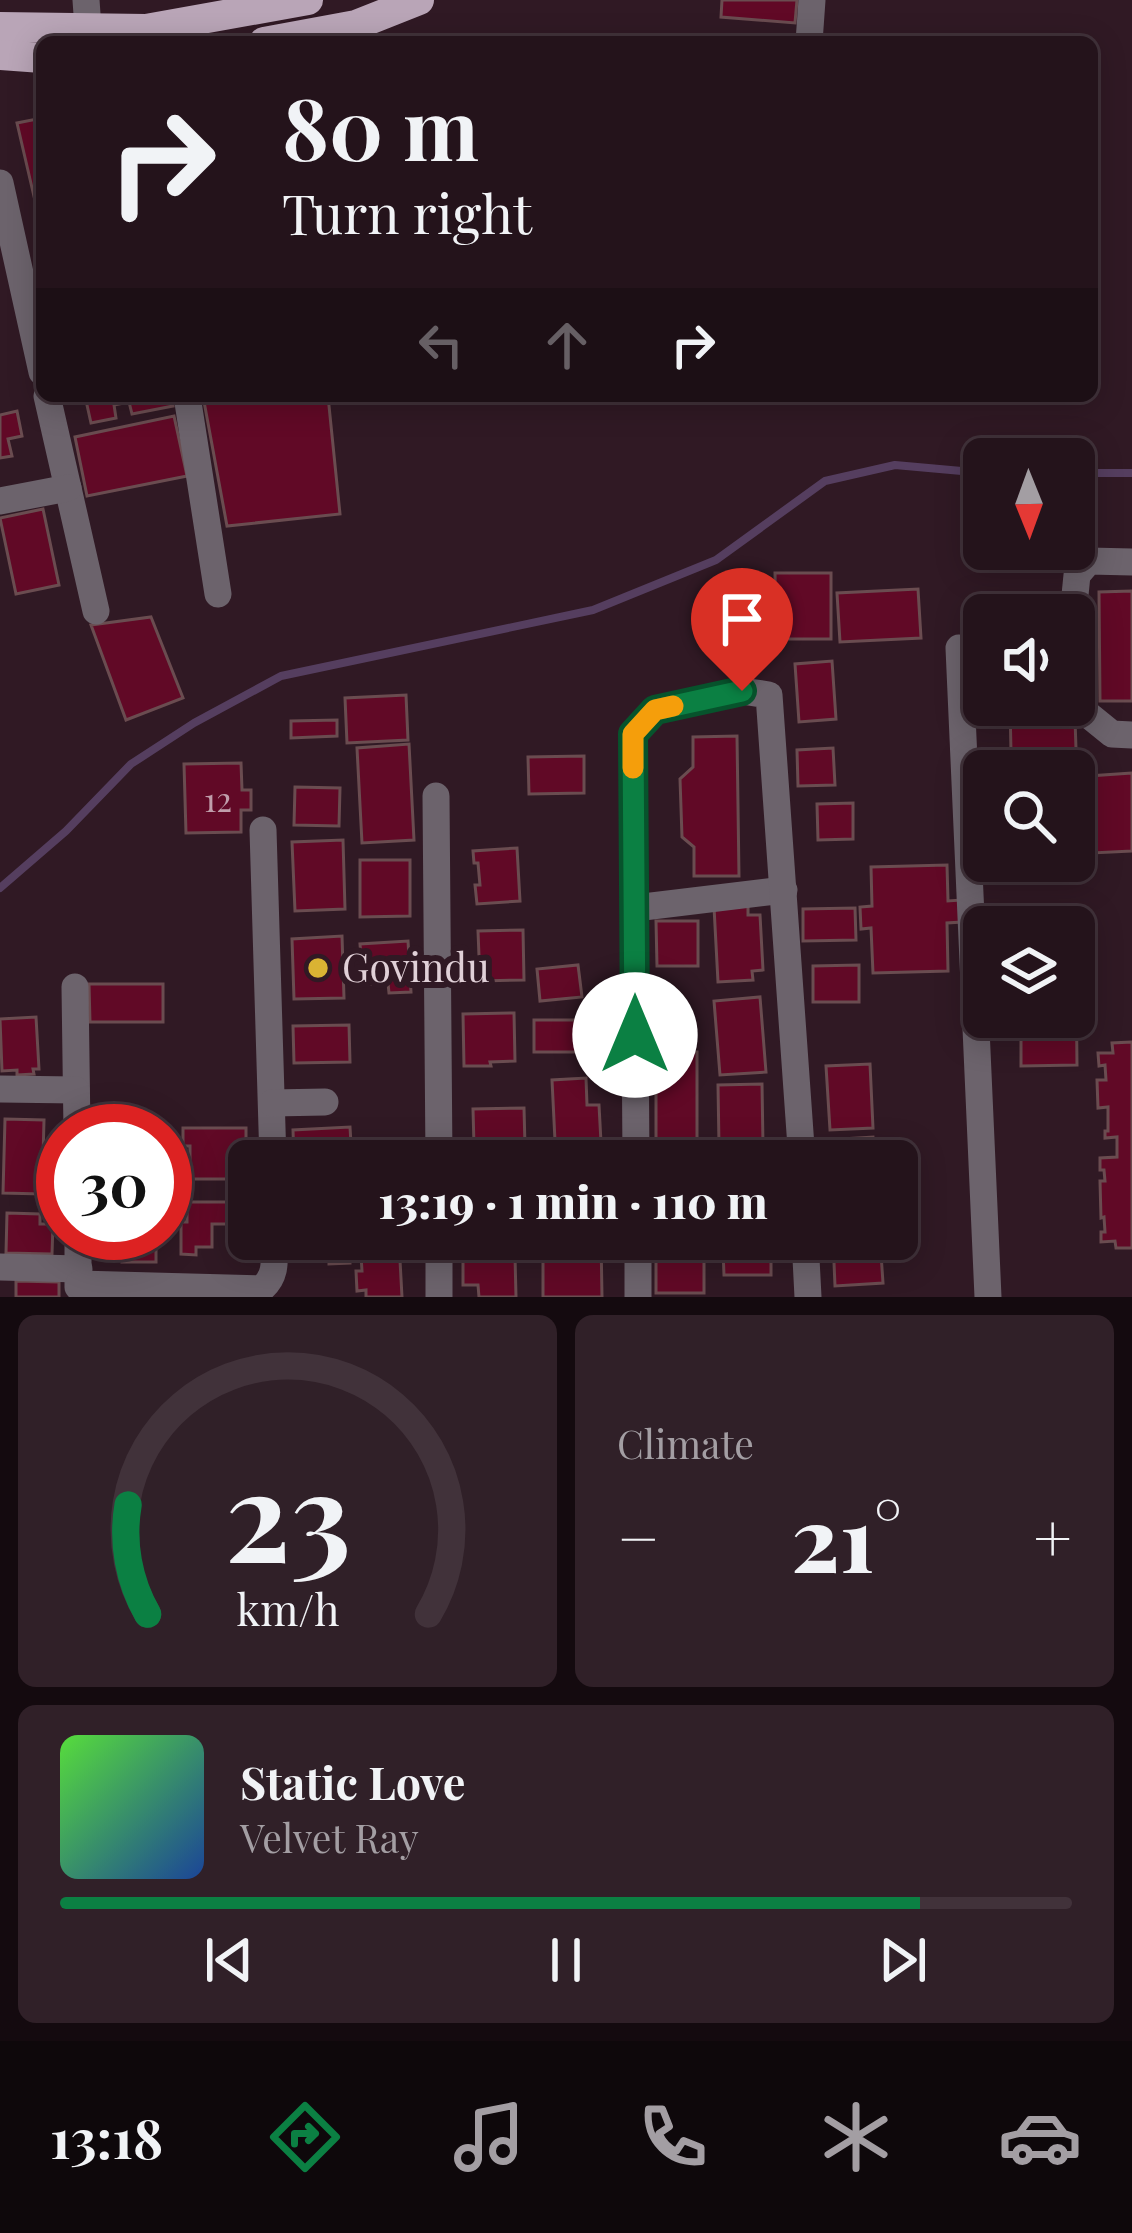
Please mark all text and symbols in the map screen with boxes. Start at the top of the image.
text: 80 m [282,70,479,182]
icon: right [84,84,240,240]
text: Turn right [282,177,532,249]
icon: left [408,312,474,378]
icon: ahead [534,312,600,378]
icon: right [660,312,726,378]
north arrow [963,438,1095,570]
map controls [963,438,1095,1038]
pin [691,568,793,691]
icon: arrive [709,586,775,652]
button: sound [963,594,1095,726]
button: search [963,750,1095,882]
house number: 12 [204,776,232,820]
button: layers [963,906,1095,1038]
place label: Govindu [342,940,490,992]
marker: Govindu [305,955,331,981]
position arrow [572,972,698,1098]
speed limit sign: 30 [36,1104,192,1260]
text: 13:19 · 1 min · 110 m [378,1170,768,1230]
text: Climate [617,1417,754,1469]
text: 23 [224,1428,351,1594]
text: 21° [791,1476,902,1596]
text: − [617,1492,660,1580]
text: + [1033,1492,1072,1580]
text: km/h [236,1580,339,1637]
text: Static Love [240,1751,465,1811]
text: Velvet Ray [240,1811,419,1863]
icon: previous [196,1927,262,1993]
icon: pause [533,1927,599,1993]
icon: next [870,1927,936,1993]
icon: directions [263,2095,347,2179]
icon: music [447,2095,531,2179]
icon: phone [631,2095,715,2179]
icon: climate [814,2095,898,2179]
icon: car [998,2095,1082,2179]
text: 13:18 [50,2101,163,2173]

